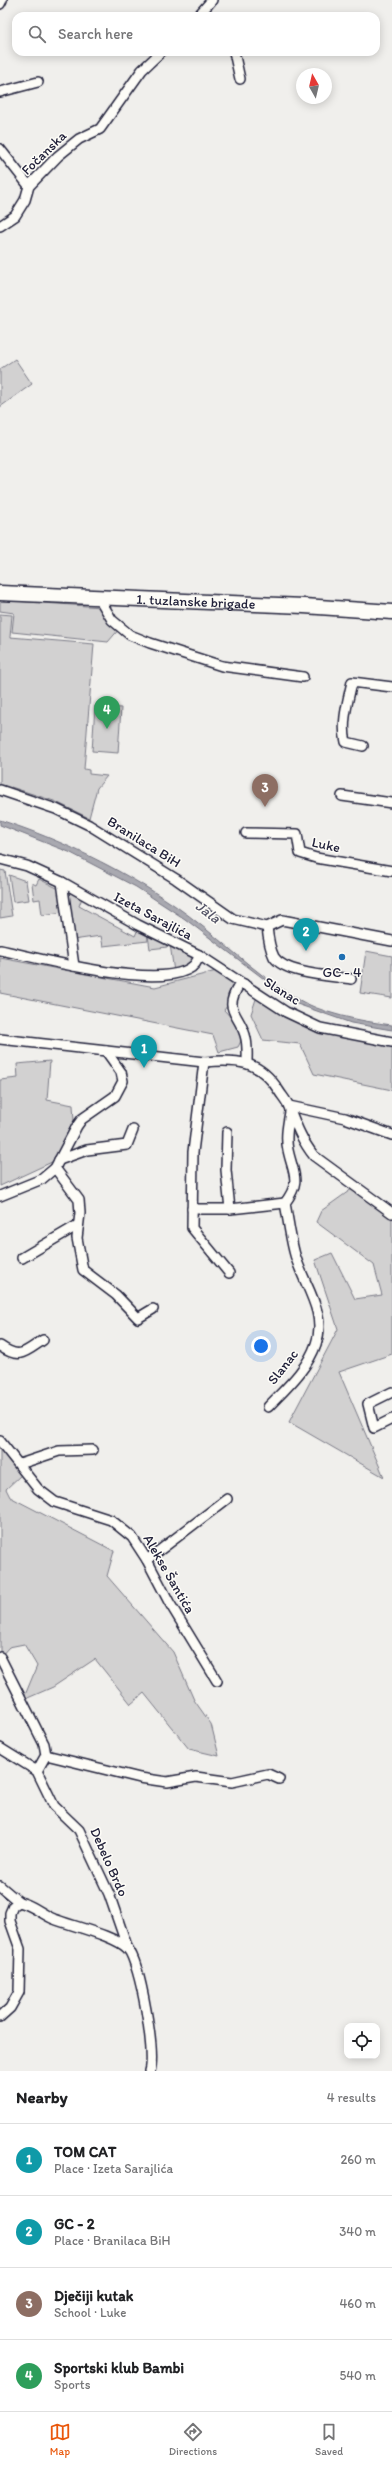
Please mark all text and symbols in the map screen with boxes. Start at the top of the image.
search box [12,12,380,56]
icon: search [26,23,48,45]
text: Search here [58,25,133,43]
north arrow [296,68,332,104]
street label: Fočanska [18,127,71,179]
street label: 1. tuzlanske brigade [136,590,256,612]
pin: 4 [94,696,120,729]
pin: 3 [252,774,278,807]
street label: Branilaca BiH [104,813,184,871]
street label: Luke [310,834,342,857]
street label: Izeta Sarajlića [111,888,196,944]
water label: Jala [192,897,224,928]
pin: 2 [293,918,319,951]
marker: GC - 4 [337,952,347,962]
place label: GC - 4 [323,964,362,981]
street label: Slanac [261,973,304,1009]
pin: 1 [131,1035,157,1068]
your location [251,1336,271,1356]
street label: Slanac [264,1346,302,1388]
street label: Alekse Šantića [140,1532,198,1617]
street label: Debelo Brdo [86,1825,132,1899]
map controls [344,2023,380,2059]
button: locate [344,2023,380,2059]
text: Nearby [16,2087,68,2107]
text: 4 results [327,2090,376,2105]
text: TOM CAT [54,2143,116,2161]
text: 1 [26,2152,32,2167]
text: 260 m [340,2152,376,2167]
text: Place · Izeta Sarajlića [54,2161,173,2176]
text: GC - 2 [54,2215,95,2233]
text: 2 [26,2224,32,2239]
text: 340 m [339,2224,376,2239]
text: Place · Branilaca BiH [54,2233,170,2248]
text: Dječiji kutak [54,2287,133,2305]
text: 3 [25,2296,33,2311]
text: 460 m [339,2296,376,2311]
text: School · Luke [54,2305,127,2320]
text: Sportski klub Bambi [54,2359,184,2377]
text: 4 [25,2368,33,2383]
text: 540 m [339,2368,376,2383]
text: Sports [54,2377,90,2392]
tab: Map [49,2421,71,2458]
tab: Directions [169,2421,217,2458]
tab: Saved [315,2421,343,2458]

